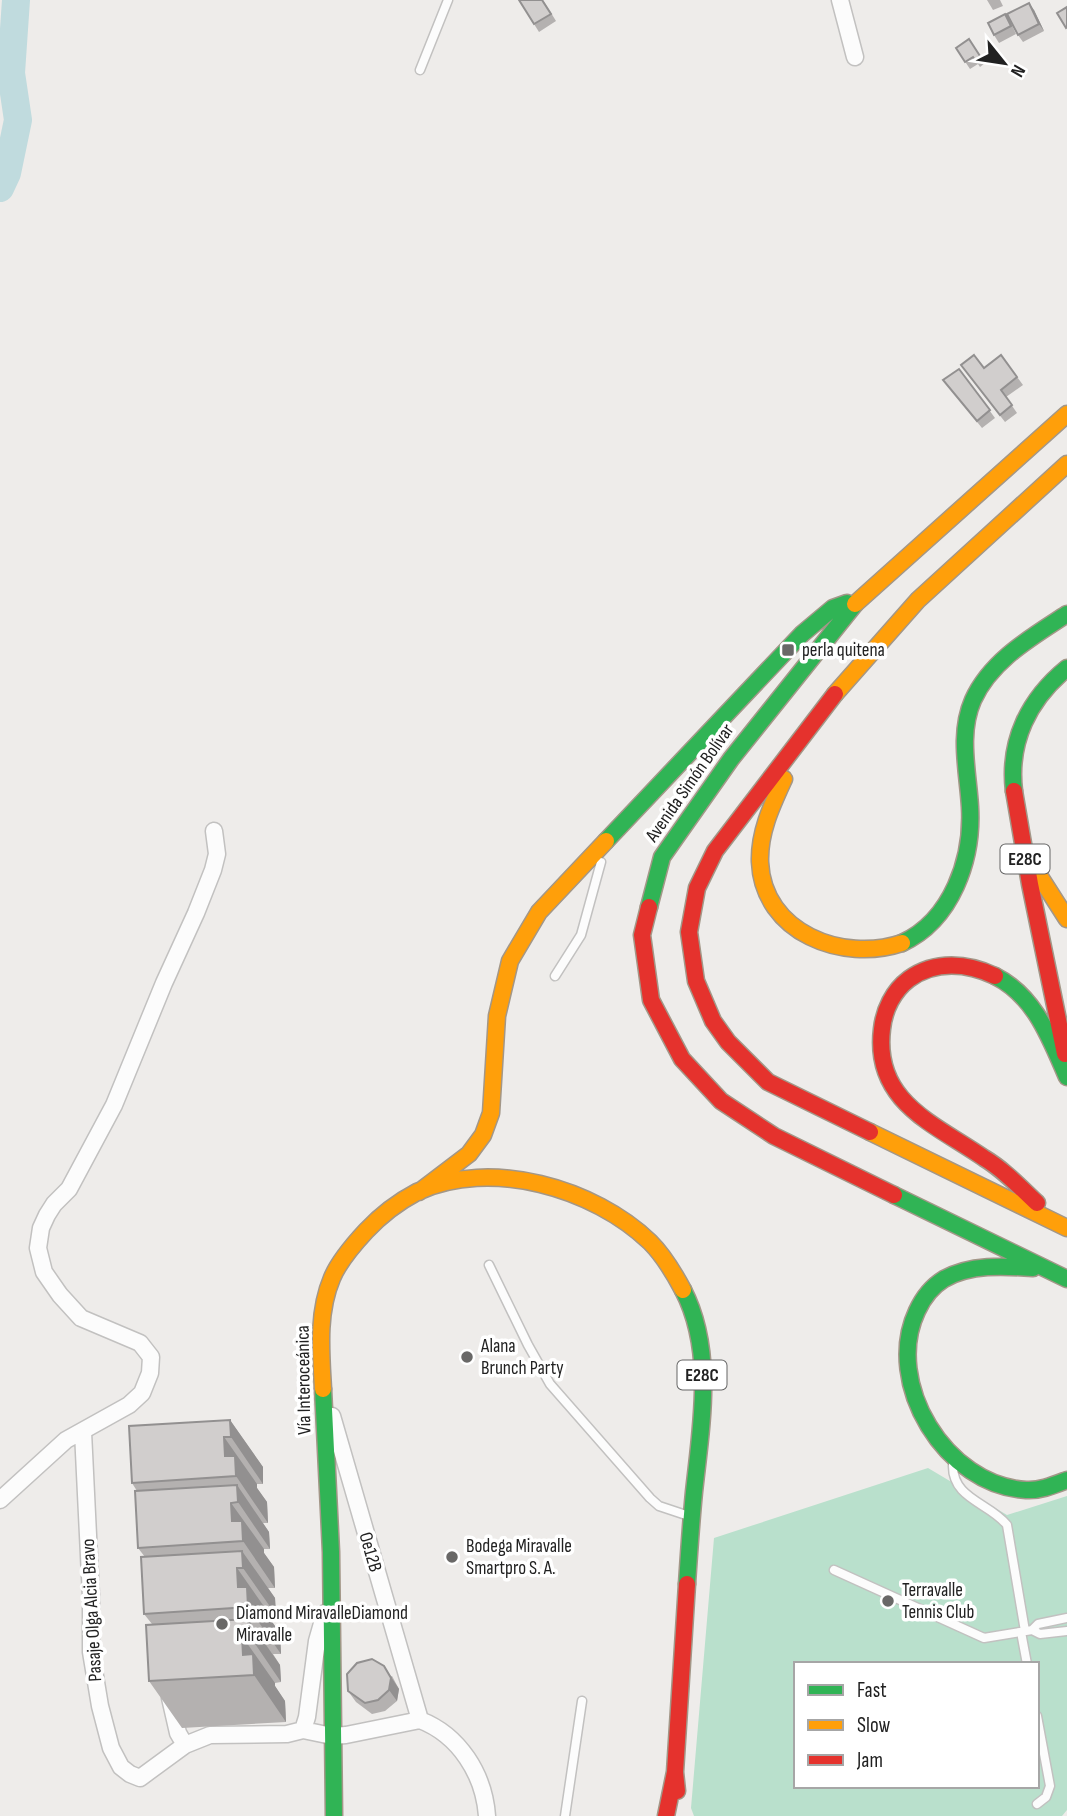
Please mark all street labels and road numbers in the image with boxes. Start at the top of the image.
street label: Avenida Simón Bolívar [640,719,740,847]
road number: E28C [1000,844,1050,874]
street label: Vía Interoceánica [292,1325,316,1435]
road number: E28C [678,1360,726,1390]
street label: Oe12B [353,1530,387,1574]
street label: Pasaje Olga Alcia Bravo [77,1538,107,1682]

